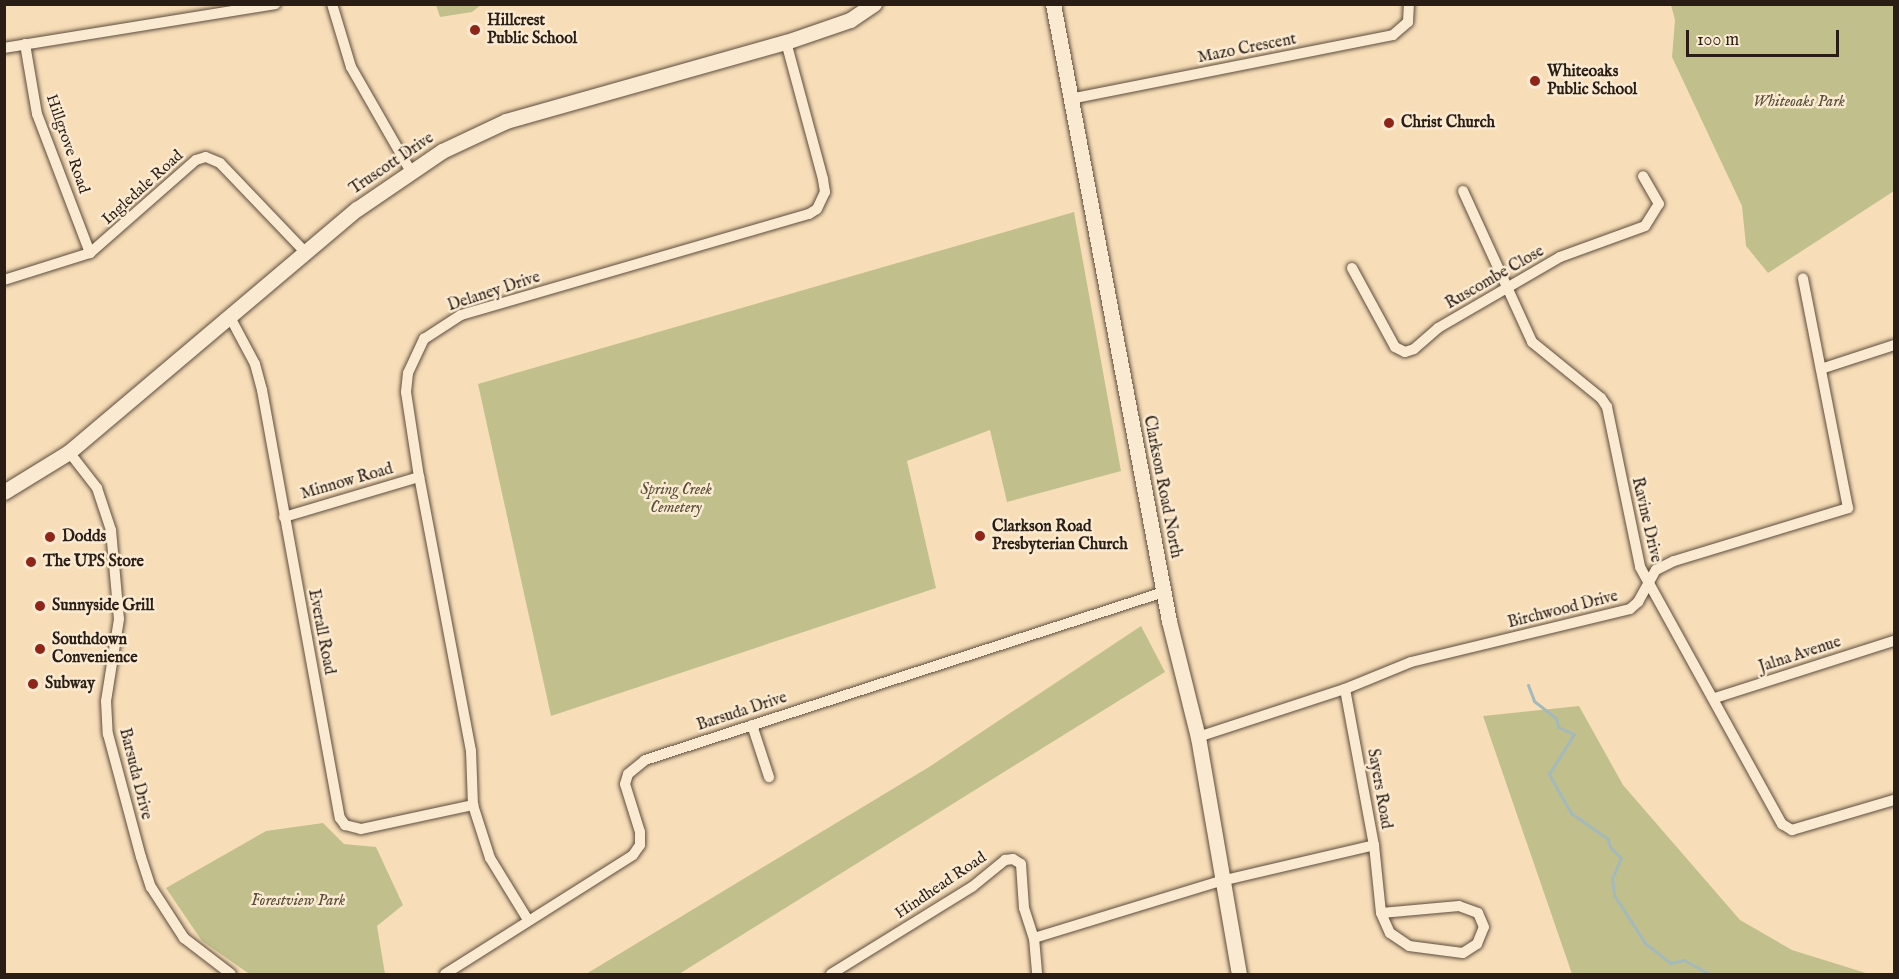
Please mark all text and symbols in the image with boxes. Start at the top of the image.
place label: Hillcrest Public School [487,11,577,49]
scale bar [1689,18,1842,56]
marker: Hillcrest Public School [468,23,482,37]
text: 100 m [1697,29,1739,52]
street label: Mazo Crescent [1196,30,1298,68]
place label: Whiteoaks Public School [1547,62,1637,100]
marker: Whiteoaks Public School [1528,74,1542,88]
street label: Hillgrove Road [41,92,93,196]
park label: Whiteoaks Park [1753,92,1845,112]
place label: Christ Church [1401,113,1495,133]
marker: Christ Church [1382,116,1396,130]
street label: Truscott Drive [346,129,438,199]
street label: Ingledale Road [98,147,188,229]
street label: Ruscombe Close [1442,242,1548,314]
street label: Delaney Drive [445,268,543,316]
street label: Clarkson Road North [1139,414,1185,560]
street label: Minnow Road [299,460,395,504]
street label: Ravine Drive [1627,476,1665,564]
park label: Spring Creek Cemetery [640,480,712,518]
place label: Clarkson Road Presbyterian Church [992,517,1128,555]
place label: Dodds [62,527,106,547]
marker: Clarkson Road Presbyterian Church [973,529,987,543]
marker: Dodds [43,530,57,544]
place label: The UPS Store [43,552,144,572]
marker: The UPS Store [24,555,38,569]
street label: Birchwood Drive [1506,587,1620,633]
street label: Everall Road [303,588,339,676]
place label: Sunnyside Grill [52,596,154,616]
marker: Sunnyside Grill [33,599,47,613]
place label: Southdown Convenience [52,630,138,668]
street label: Jalna Avenue [1757,633,1843,677]
marker: Southdown Convenience [33,642,47,656]
place label: Subway [45,674,95,694]
marker: Subway [26,677,40,691]
street label: Barsuda Drive [695,688,789,736]
street label: Barsuda Drive [114,726,156,822]
street label: Sayers Road [1363,747,1395,831]
street label: Hindhead Road [892,848,990,924]
park label: Forestview Park [251,891,345,911]

